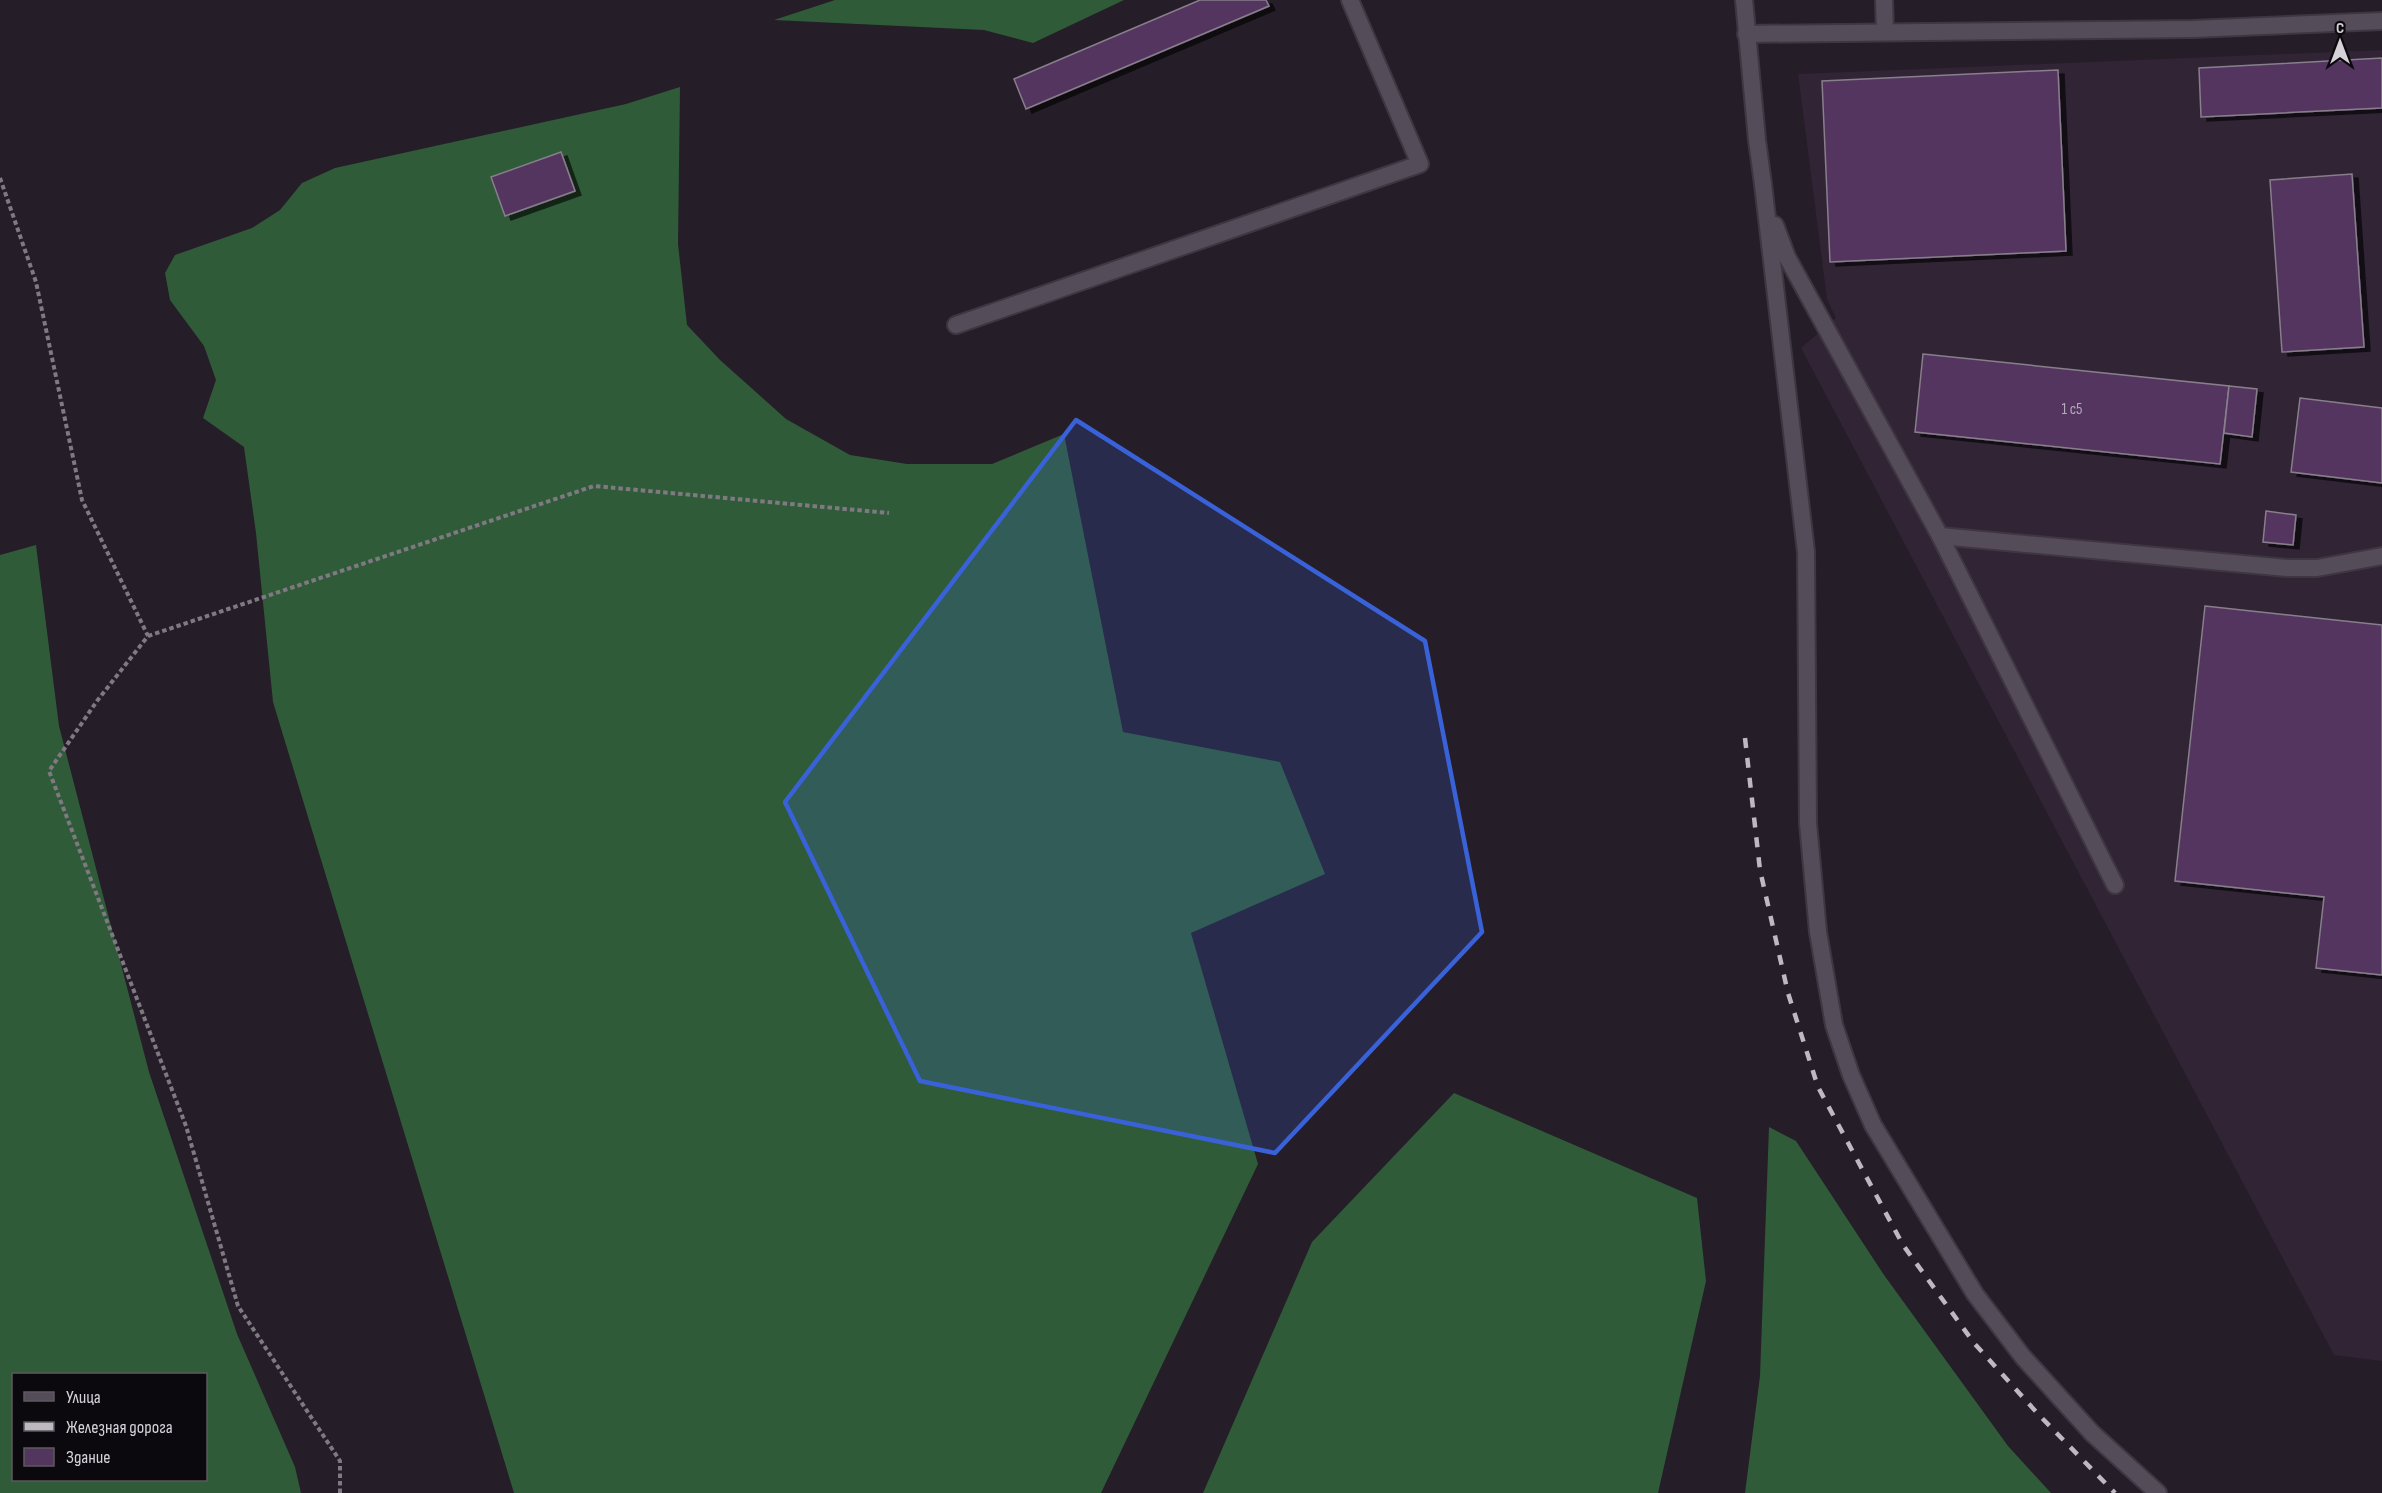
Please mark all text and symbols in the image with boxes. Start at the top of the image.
north arrow [2310,12,2370,72]
text: С [2336,19,2344,38]
house number: 1 с5 [2062,400,2082,419]
legend [12,1373,207,1481]
text: Улица [66,1387,101,1408]
text: Железная дорога [66,1417,173,1438]
text: Здание [66,1447,111,1468]

